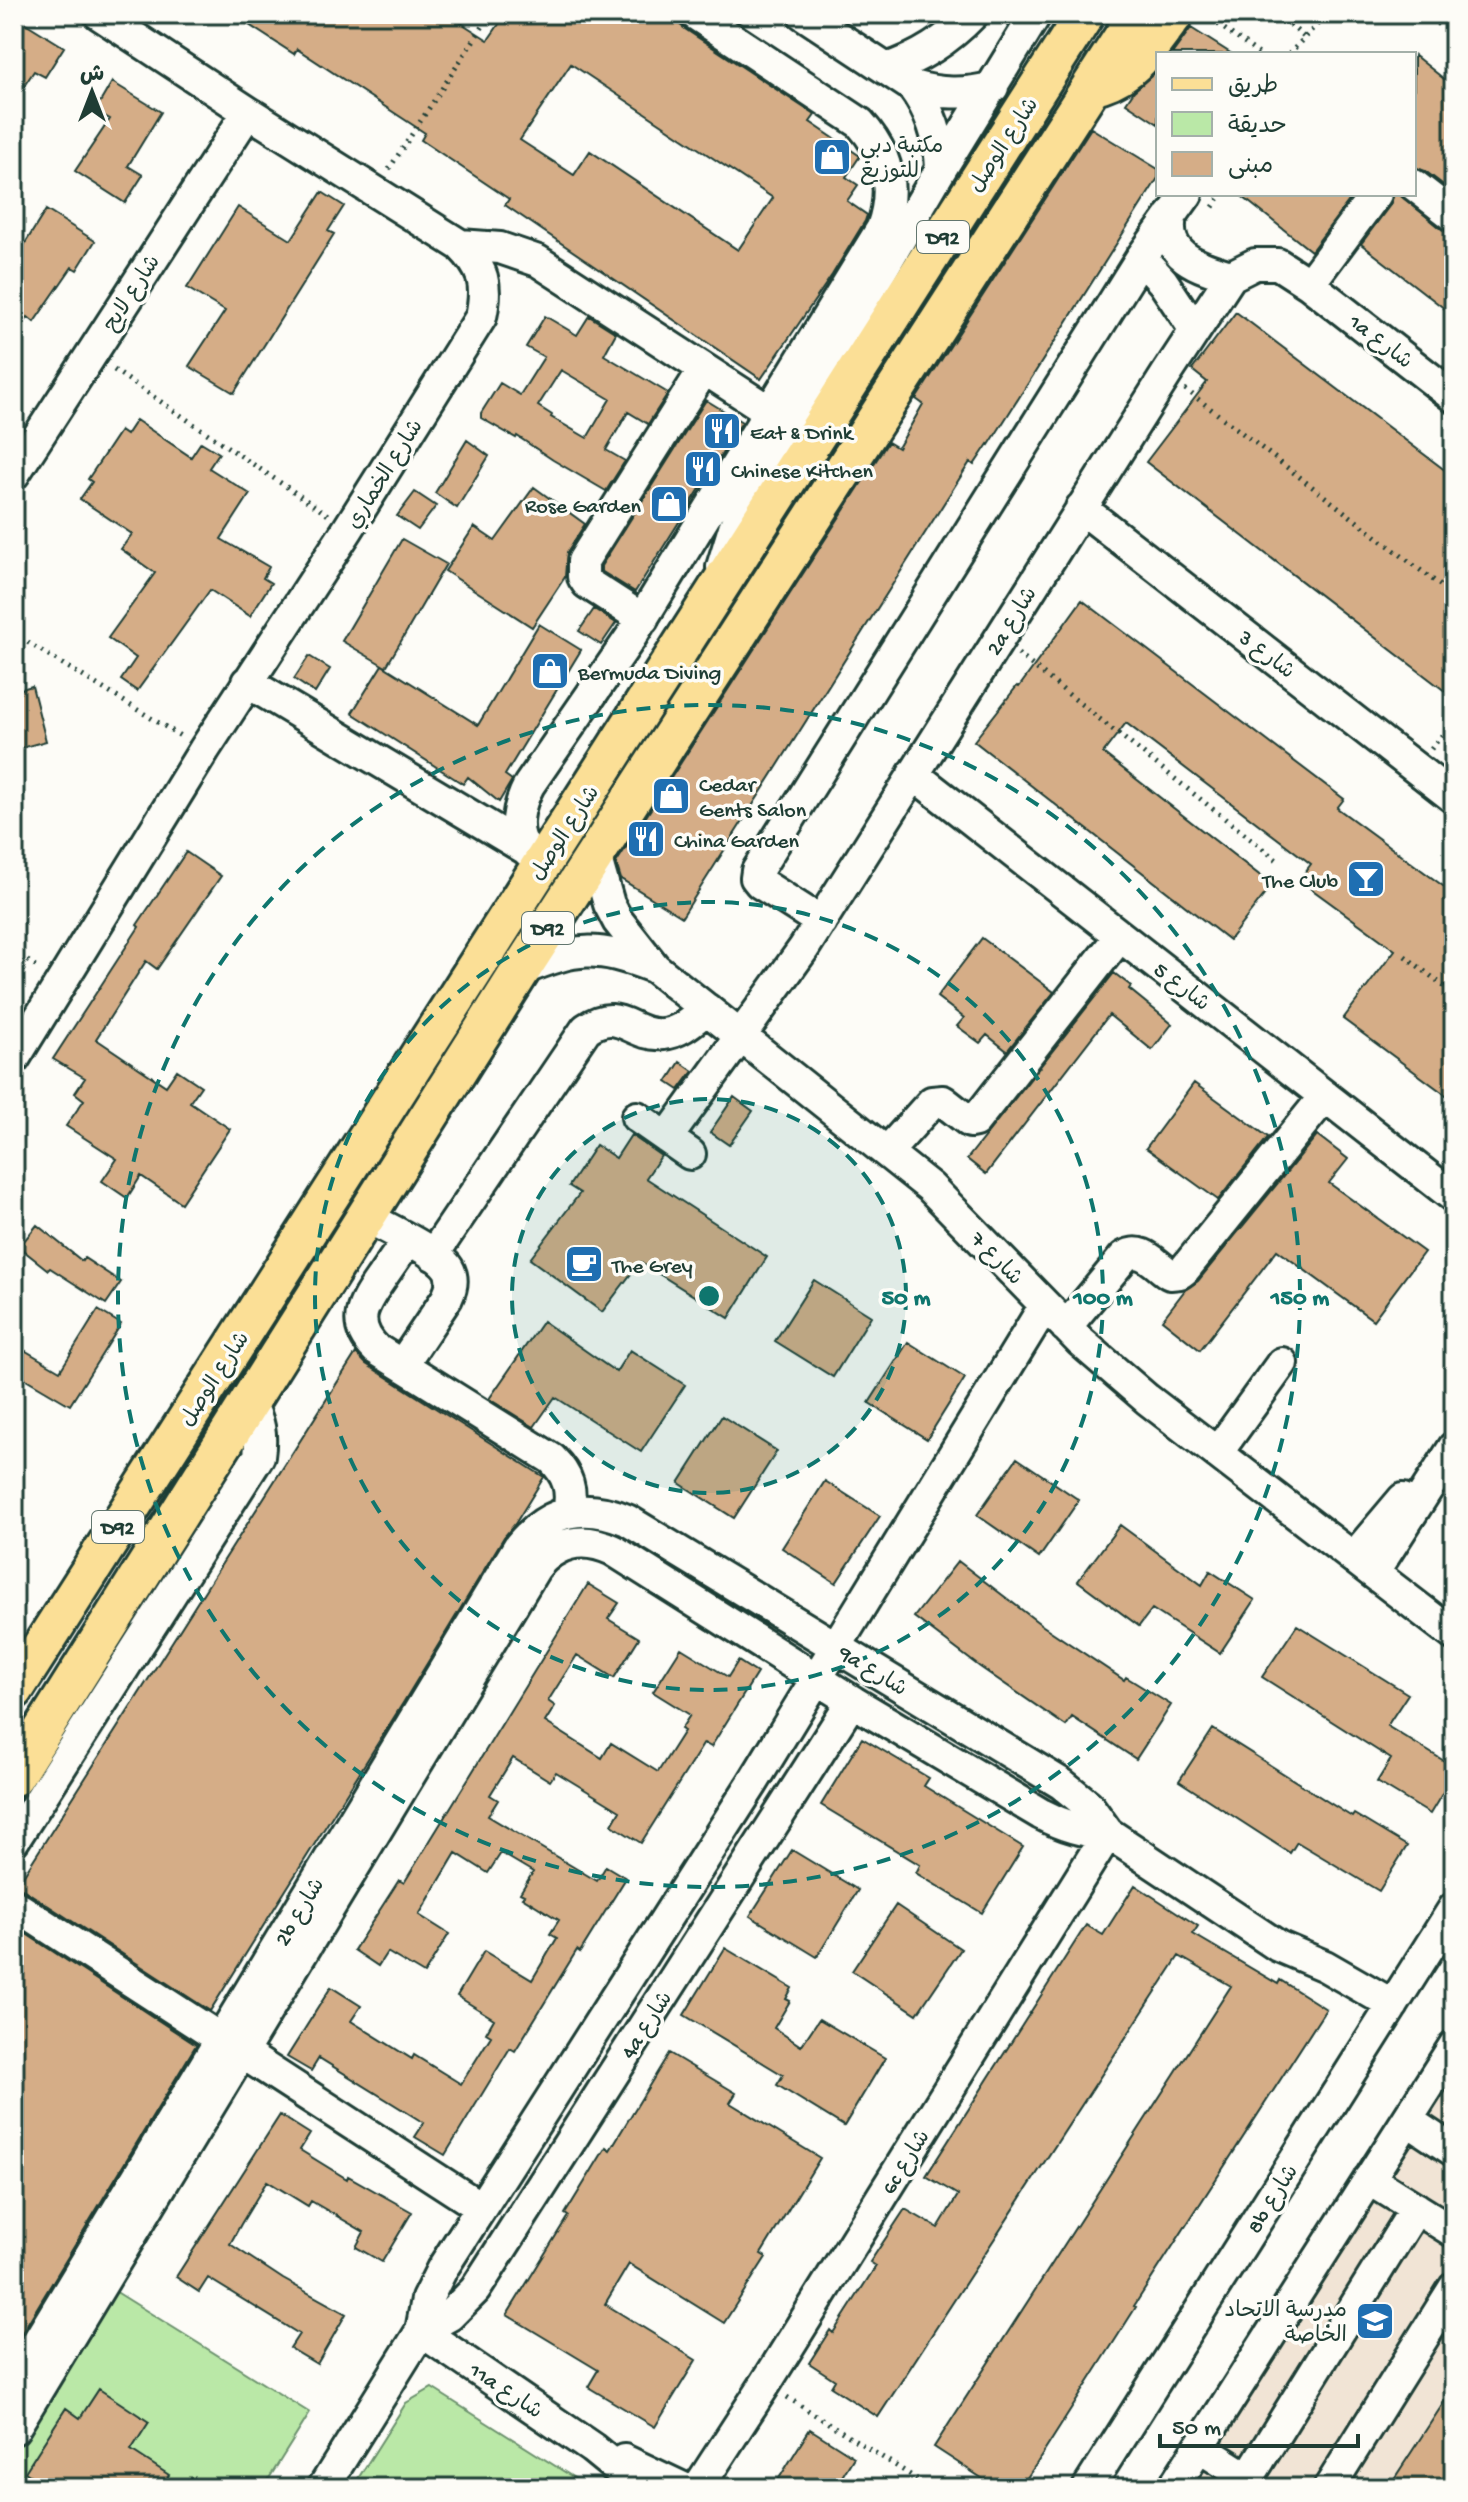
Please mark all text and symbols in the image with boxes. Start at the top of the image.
north arrow [52,52,132,132]
legend [1156,52,1416,196]
text: ش [80,63,104,89]
text: طريق [1228,73,1278,102]
street label: شارع الوصل [965,94,1046,199]
text: حديقة [1228,113,1287,142]
place label: مكتبة دبي للتوزيع [860,135,943,186]
shop icon: مكتبة دبي للتوزيع [811,136,853,178]
text: مبنى [1228,153,1273,182]
road number: D92 [917,221,969,253]
street label: شارع لايح [99,251,168,337]
street label: 1a شارع [1342,310,1417,376]
restaurant icon: Eat & Drink [701,410,743,452]
street label: شارع الخماري [342,416,430,535]
place label: Eat & Drink [750,422,855,448]
restaurant icon: Chinese Kitchen [682,448,724,490]
place label: Chinese Kitchen [731,460,873,486]
shop icon: Rose Garden [648,483,690,525]
place label: Rose Garden [525,495,642,521]
street label: 2a شارع [982,583,1045,661]
street label: شارع 3 [1231,626,1299,686]
shop icon: Bermuda Diving [529,650,571,692]
place label: Bermuda Diving [577,662,721,688]
place label: Cedar Gents Salon [699,774,807,825]
shop icon: Cedar Gents Salon [650,775,692,817]
street label: شارع الوصل [526,782,607,887]
restaurant icon: China Garden [625,818,667,860]
place label: China Garden [674,830,800,856]
bar icon: The Club [1345,858,1387,900]
place label: The Club [1260,870,1338,896]
road number: D92 [522,912,574,944]
street label: شارع 5 [1147,958,1214,1018]
street label: شارع 7 [963,1227,1027,1292]
cafe icon: The Grey [563,1243,605,1285]
place label: The Grey [610,1255,693,1281]
centre of rings [695,1282,723,1310]
text: 50 m [882,1285,930,1314]
text: 100 m [1072,1285,1133,1314]
text: 150 m [1270,1285,1329,1314]
street label: شارع الوصل [176,1328,257,1433]
road number: D92 [92,1511,144,1543]
street label: 9a شارع [832,1641,911,1704]
street label: 2b شارع [271,1874,332,1952]
street label: 4a شارع [617,1987,680,2065]
street label: 6c شارع [877,2126,937,2200]
street label: 8b شارع [1243,2161,1306,2239]
place label: مدرسة الاتحاد الخاصة [1225,2299,1347,2350]
school or university icon: مدرسة الاتحاد الخاصة [1354,2300,1396,2342]
street label: 11a شارع [462,2358,546,2426]
scale bar [1160,2398,1358,2448]
text: 50 m [1172,2415,1221,2444]

